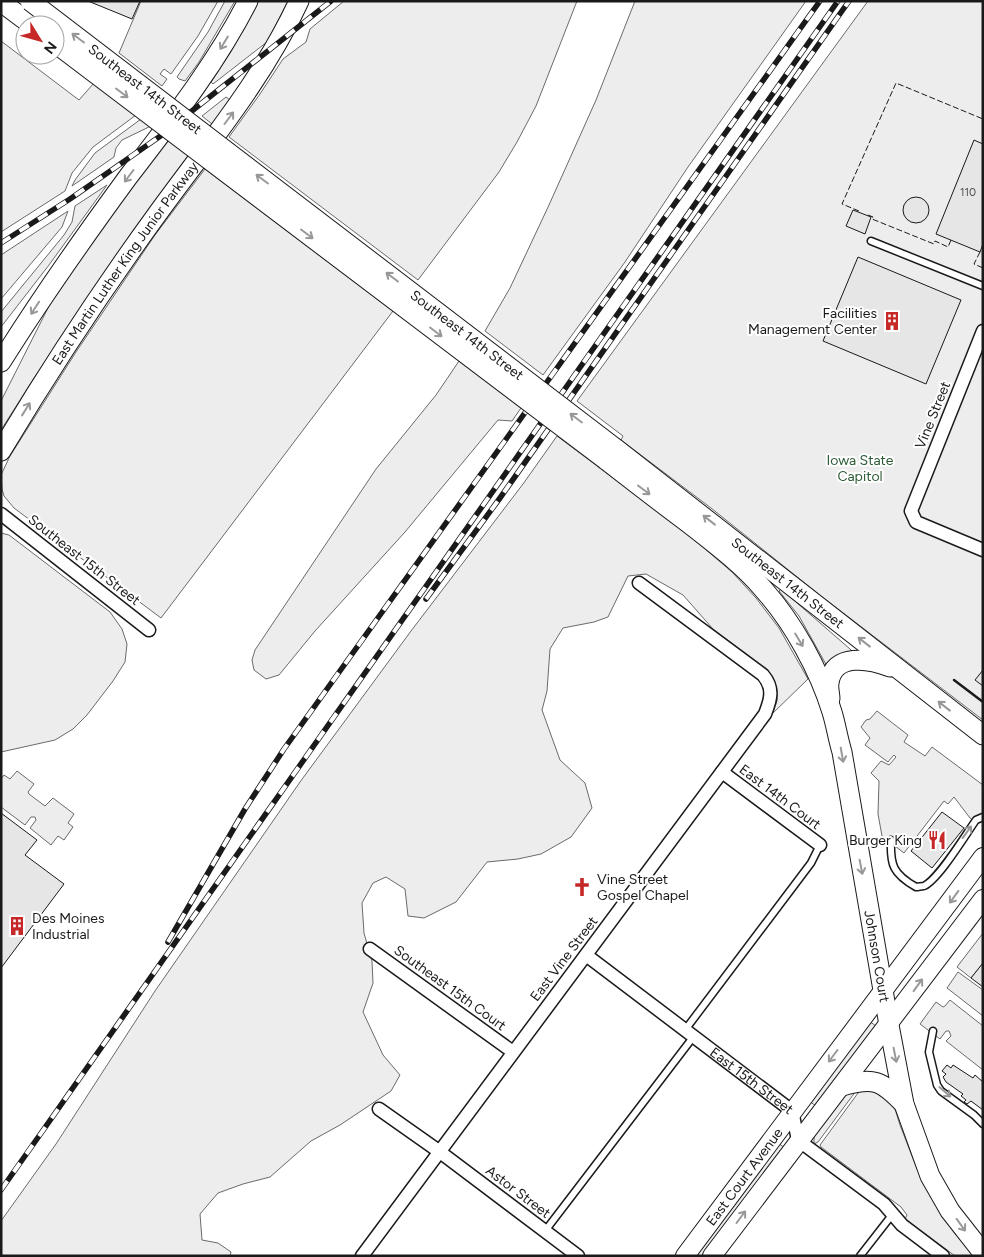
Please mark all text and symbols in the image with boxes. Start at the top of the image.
north arrow [15,15,65,65]
one-way arrow [71,32,84,43]
one-way arrow [218,36,228,50]
text: N [40,38,60,57]
street label: Southeast 14th Street [85,40,205,138]
one-way arrow [115,88,128,99]
one-way arrow [224,111,234,125]
street label: East Martin Luther King Junior Parkway [48,158,202,368]
one-way arrow [124,169,135,182]
one-way arrow [256,173,269,184]
house number: 110 [960,186,976,199]
one-way arrow [300,229,314,239]
one-way arrow [385,272,398,283]
street label: Southeast 14th Street [407,286,527,384]
one-way arrow [30,301,40,315]
place label: Facilities Management Center [748,305,877,338]
building icon: Facilities Management Center [881,310,903,332]
one-way arrow [429,327,443,337]
street label: Vine Street [912,379,954,451]
one-way arrow [21,402,32,416]
one-way arrow [569,413,583,423]
park label: Iowa State Capitol [826,452,894,485]
one-way arrow [637,485,651,495]
street label: Southeast 15th Street [25,511,143,609]
one-way arrow [703,515,716,526]
street label: Southeast 14th Street [728,534,847,632]
one-way arrow [795,633,805,647]
one-way arrow [858,637,871,648]
one-way arrow [938,700,951,711]
one-way arrow [837,747,847,763]
street label: East 14th Court [736,761,824,833]
one-way arrow [962,825,972,839]
restaurant icon: Burger King [926,829,948,851]
place label: Burger King [849,832,922,849]
one-way arrow [857,858,867,874]
place label: Vine Street Gospel Chapel [597,871,689,904]
church icon: Vine Street Gospel Chapel [571,876,593,898]
one-way arrow [949,890,959,904]
street label: Johnson Court [861,909,893,1003]
place label: Des Moines Industrial [32,910,104,943]
street label: East Vine Street [527,913,601,1005]
building icon: Des Moines Industrial [6,915,28,937]
street label: Southeast 15th Court [391,942,509,1034]
one-way arrow [913,979,923,993]
street label: East 15th Street [707,1043,797,1118]
one-way arrow [890,1046,900,1062]
one-way arrow [828,1049,839,1062]
one-way arrow [938,1087,951,1098]
street label: East Court Avenue [702,1124,786,1229]
street label: Astor Street [482,1162,554,1222]
one-way arrow [736,1210,746,1224]
one-way arrow [956,1218,966,1232]

